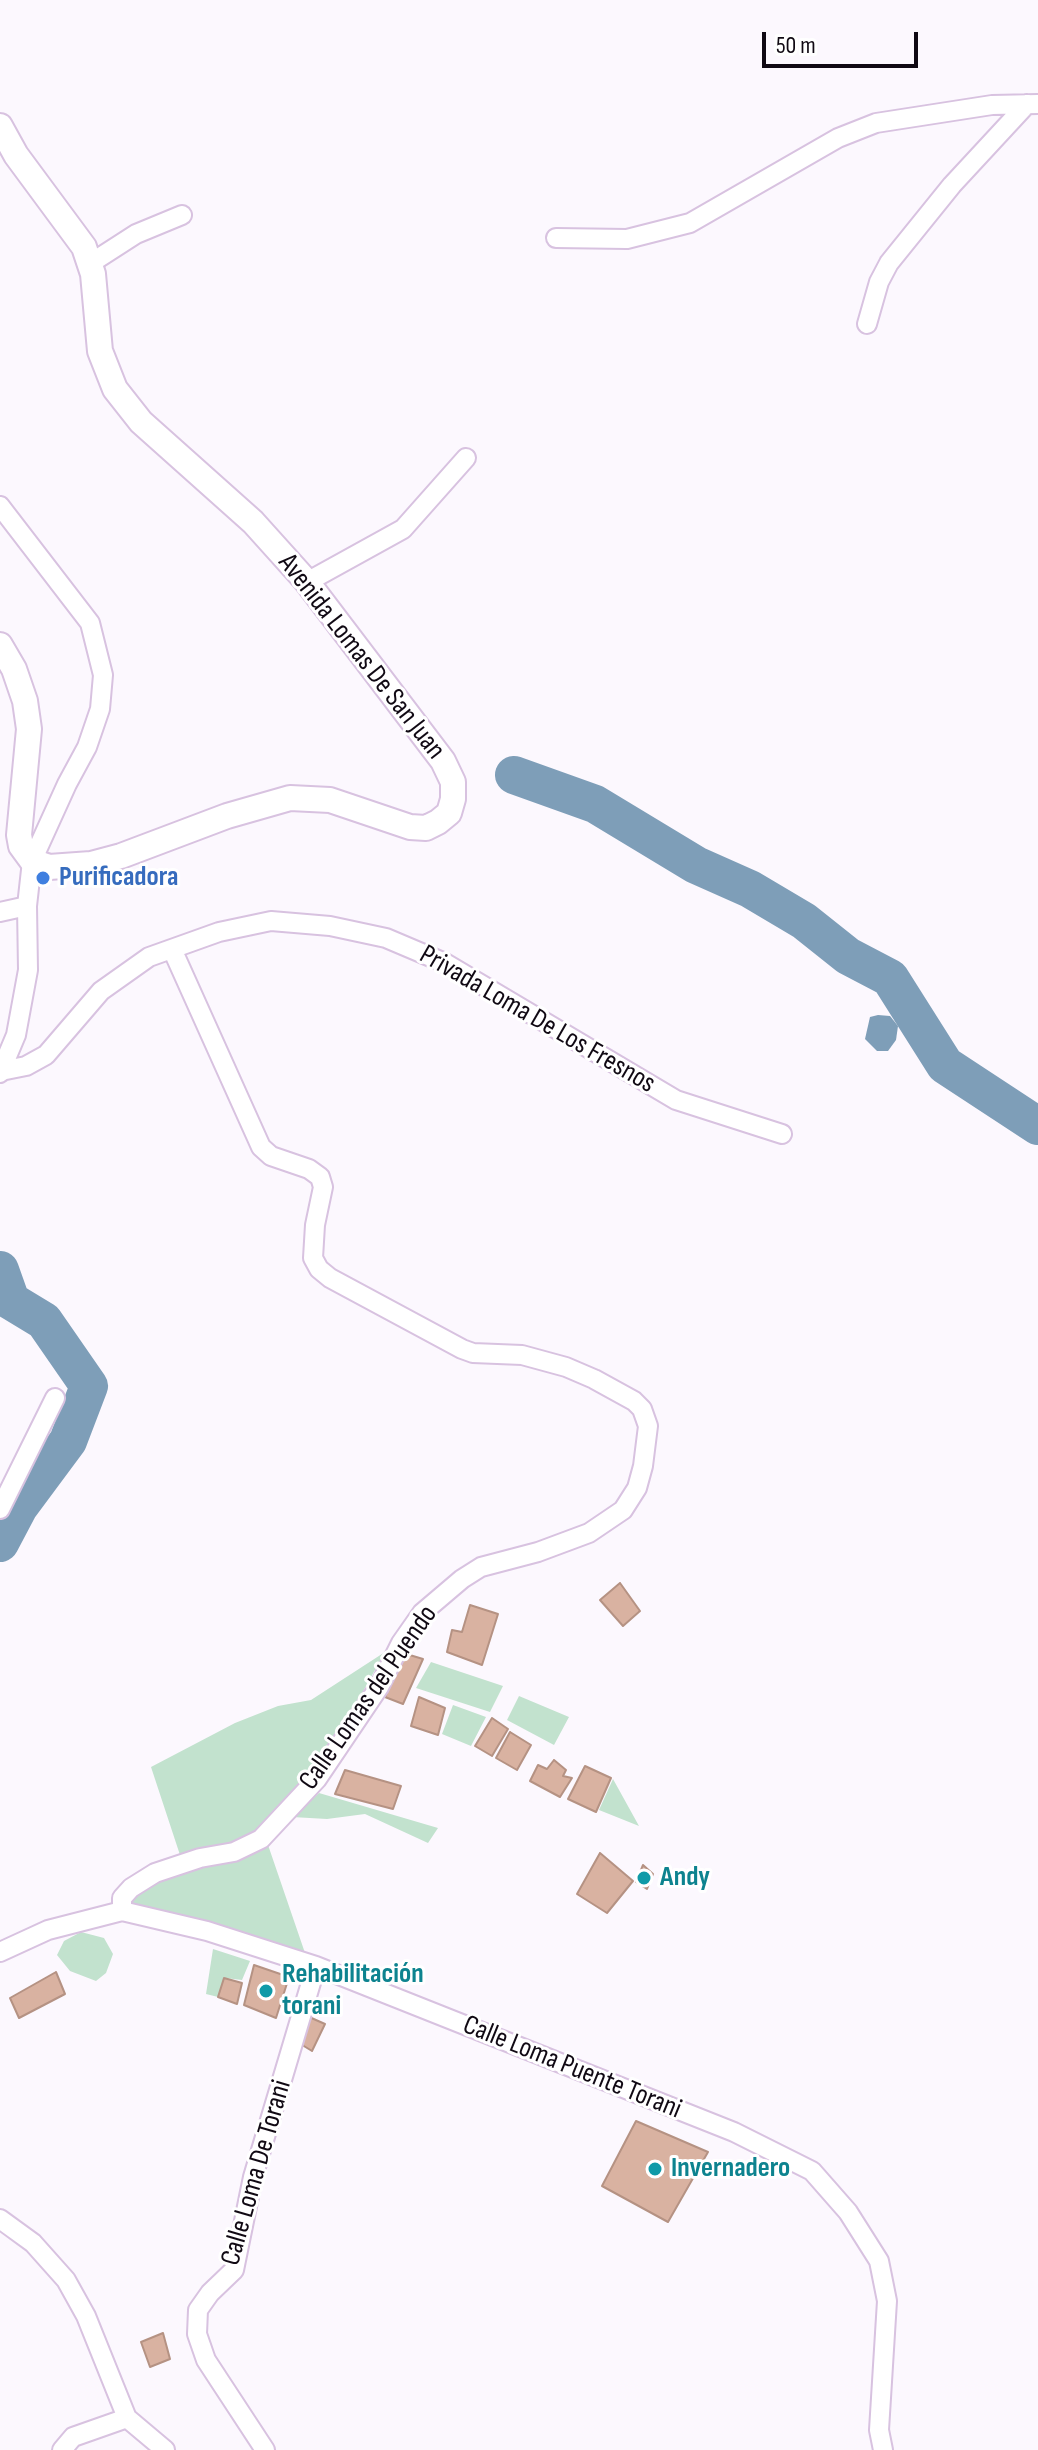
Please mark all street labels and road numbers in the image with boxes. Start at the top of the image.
street label: Avenida Lomas De San Juan [270,548,452,766]
street label: Privada Loma De Los Fresnos [413,939,661,1101]
street label: Calle Lomas del Puendo [293,1599,445,1797]
street label: Calle Loma Puente Torani [458,2009,686,2127]
street label: Calle Loma De Torani [215,2077,299,2269]

